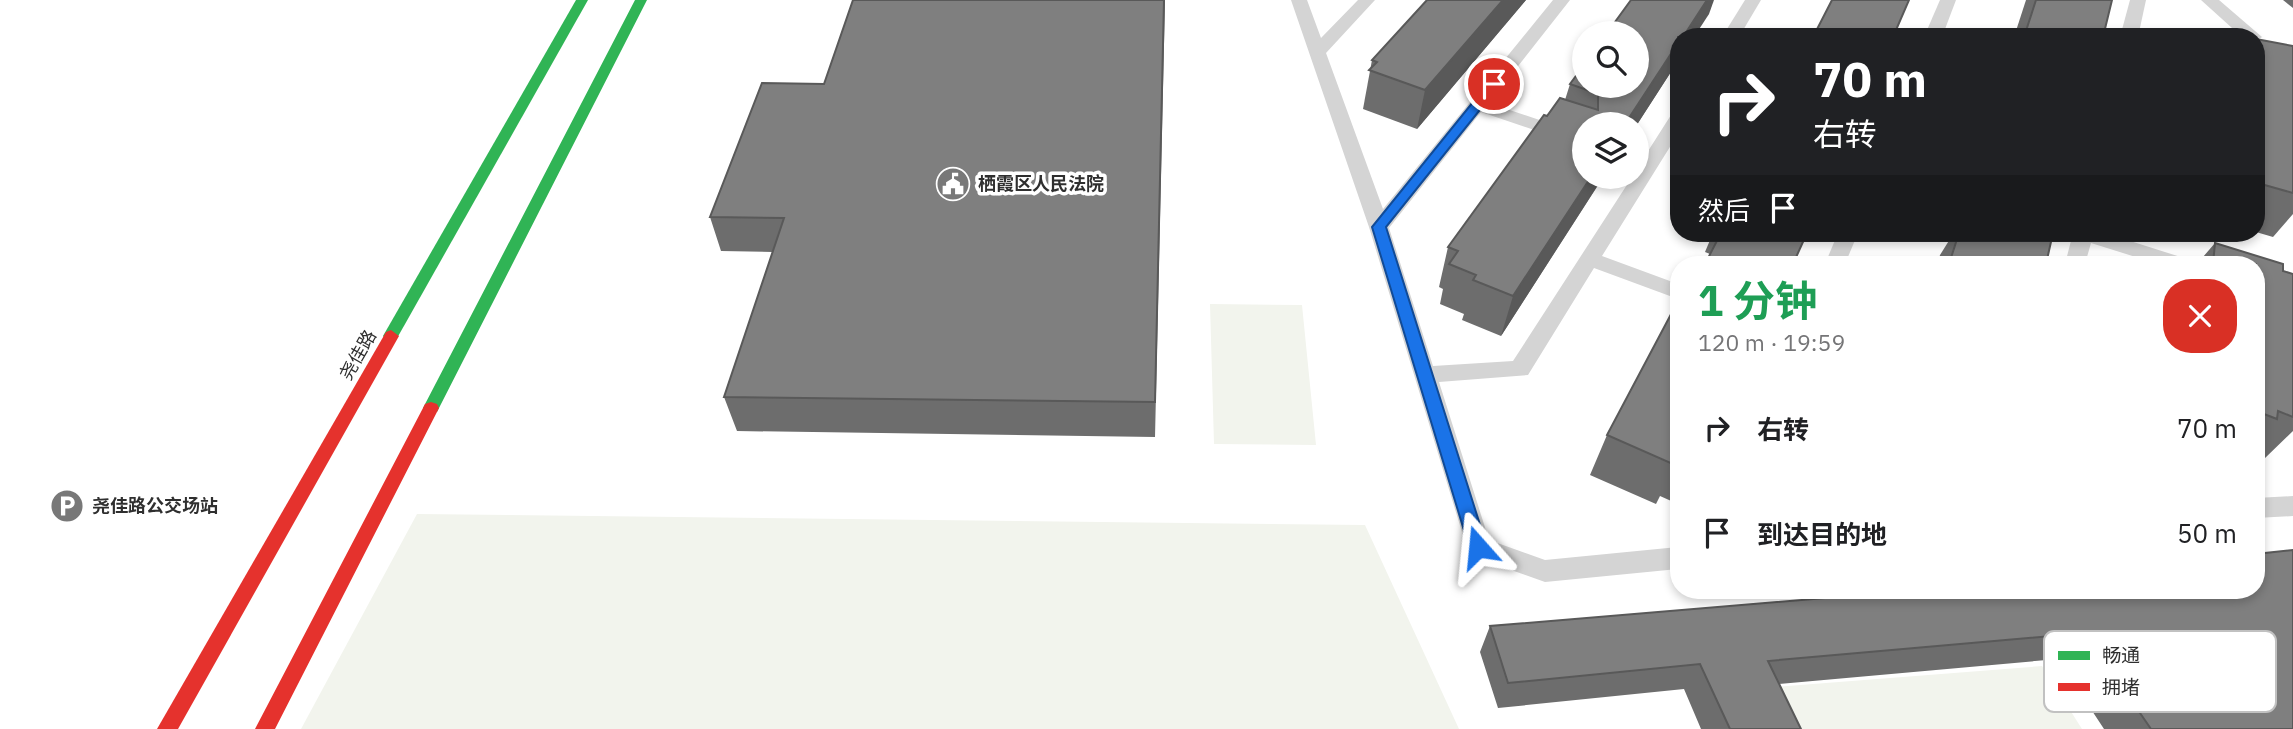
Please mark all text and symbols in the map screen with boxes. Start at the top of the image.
map controls [1572,21,1649,189]
button: search [1572,21,1649,98]
text: 70 m [1813,47,1927,110]
pin [1464,54,1524,114]
icon: right [1698,56,1789,147]
icon: arrive [1475,65,1513,103]
button: layers [1572,112,1649,189]
text: 右转 [1813,113,1877,155]
public building icon: 栖霞区人民法院 [934,165,972,203]
place label: 栖霞区人民法院 [978,172,1104,195]
icon: arrive [1764,189,1802,227]
text: 然后 [1698,193,1750,227]
text: 1 分钟 [1698,273,1817,328]
button: close [2163,279,2237,353]
street label: 尧佳路 [334,326,381,384]
text: 120 m · 19:59 [1698,327,1845,357]
icon: right [1698,409,1736,447]
text: 70 m [2177,411,2237,445]
text: 右转 [1757,412,1809,446]
parking icon: 尧佳路公交场站 [48,487,86,525]
place label: 尧佳路公交场站 [92,494,218,517]
position arrow [1441,510,1515,584]
icon: arrive [1698,514,1736,552]
text: 50 m [2177,516,2237,550]
text: 到达目的地 [1757,517,1887,551]
legend [2044,631,2276,712]
text: 畅通 [2102,643,2140,667]
text: 拥堵 [2102,675,2140,699]

